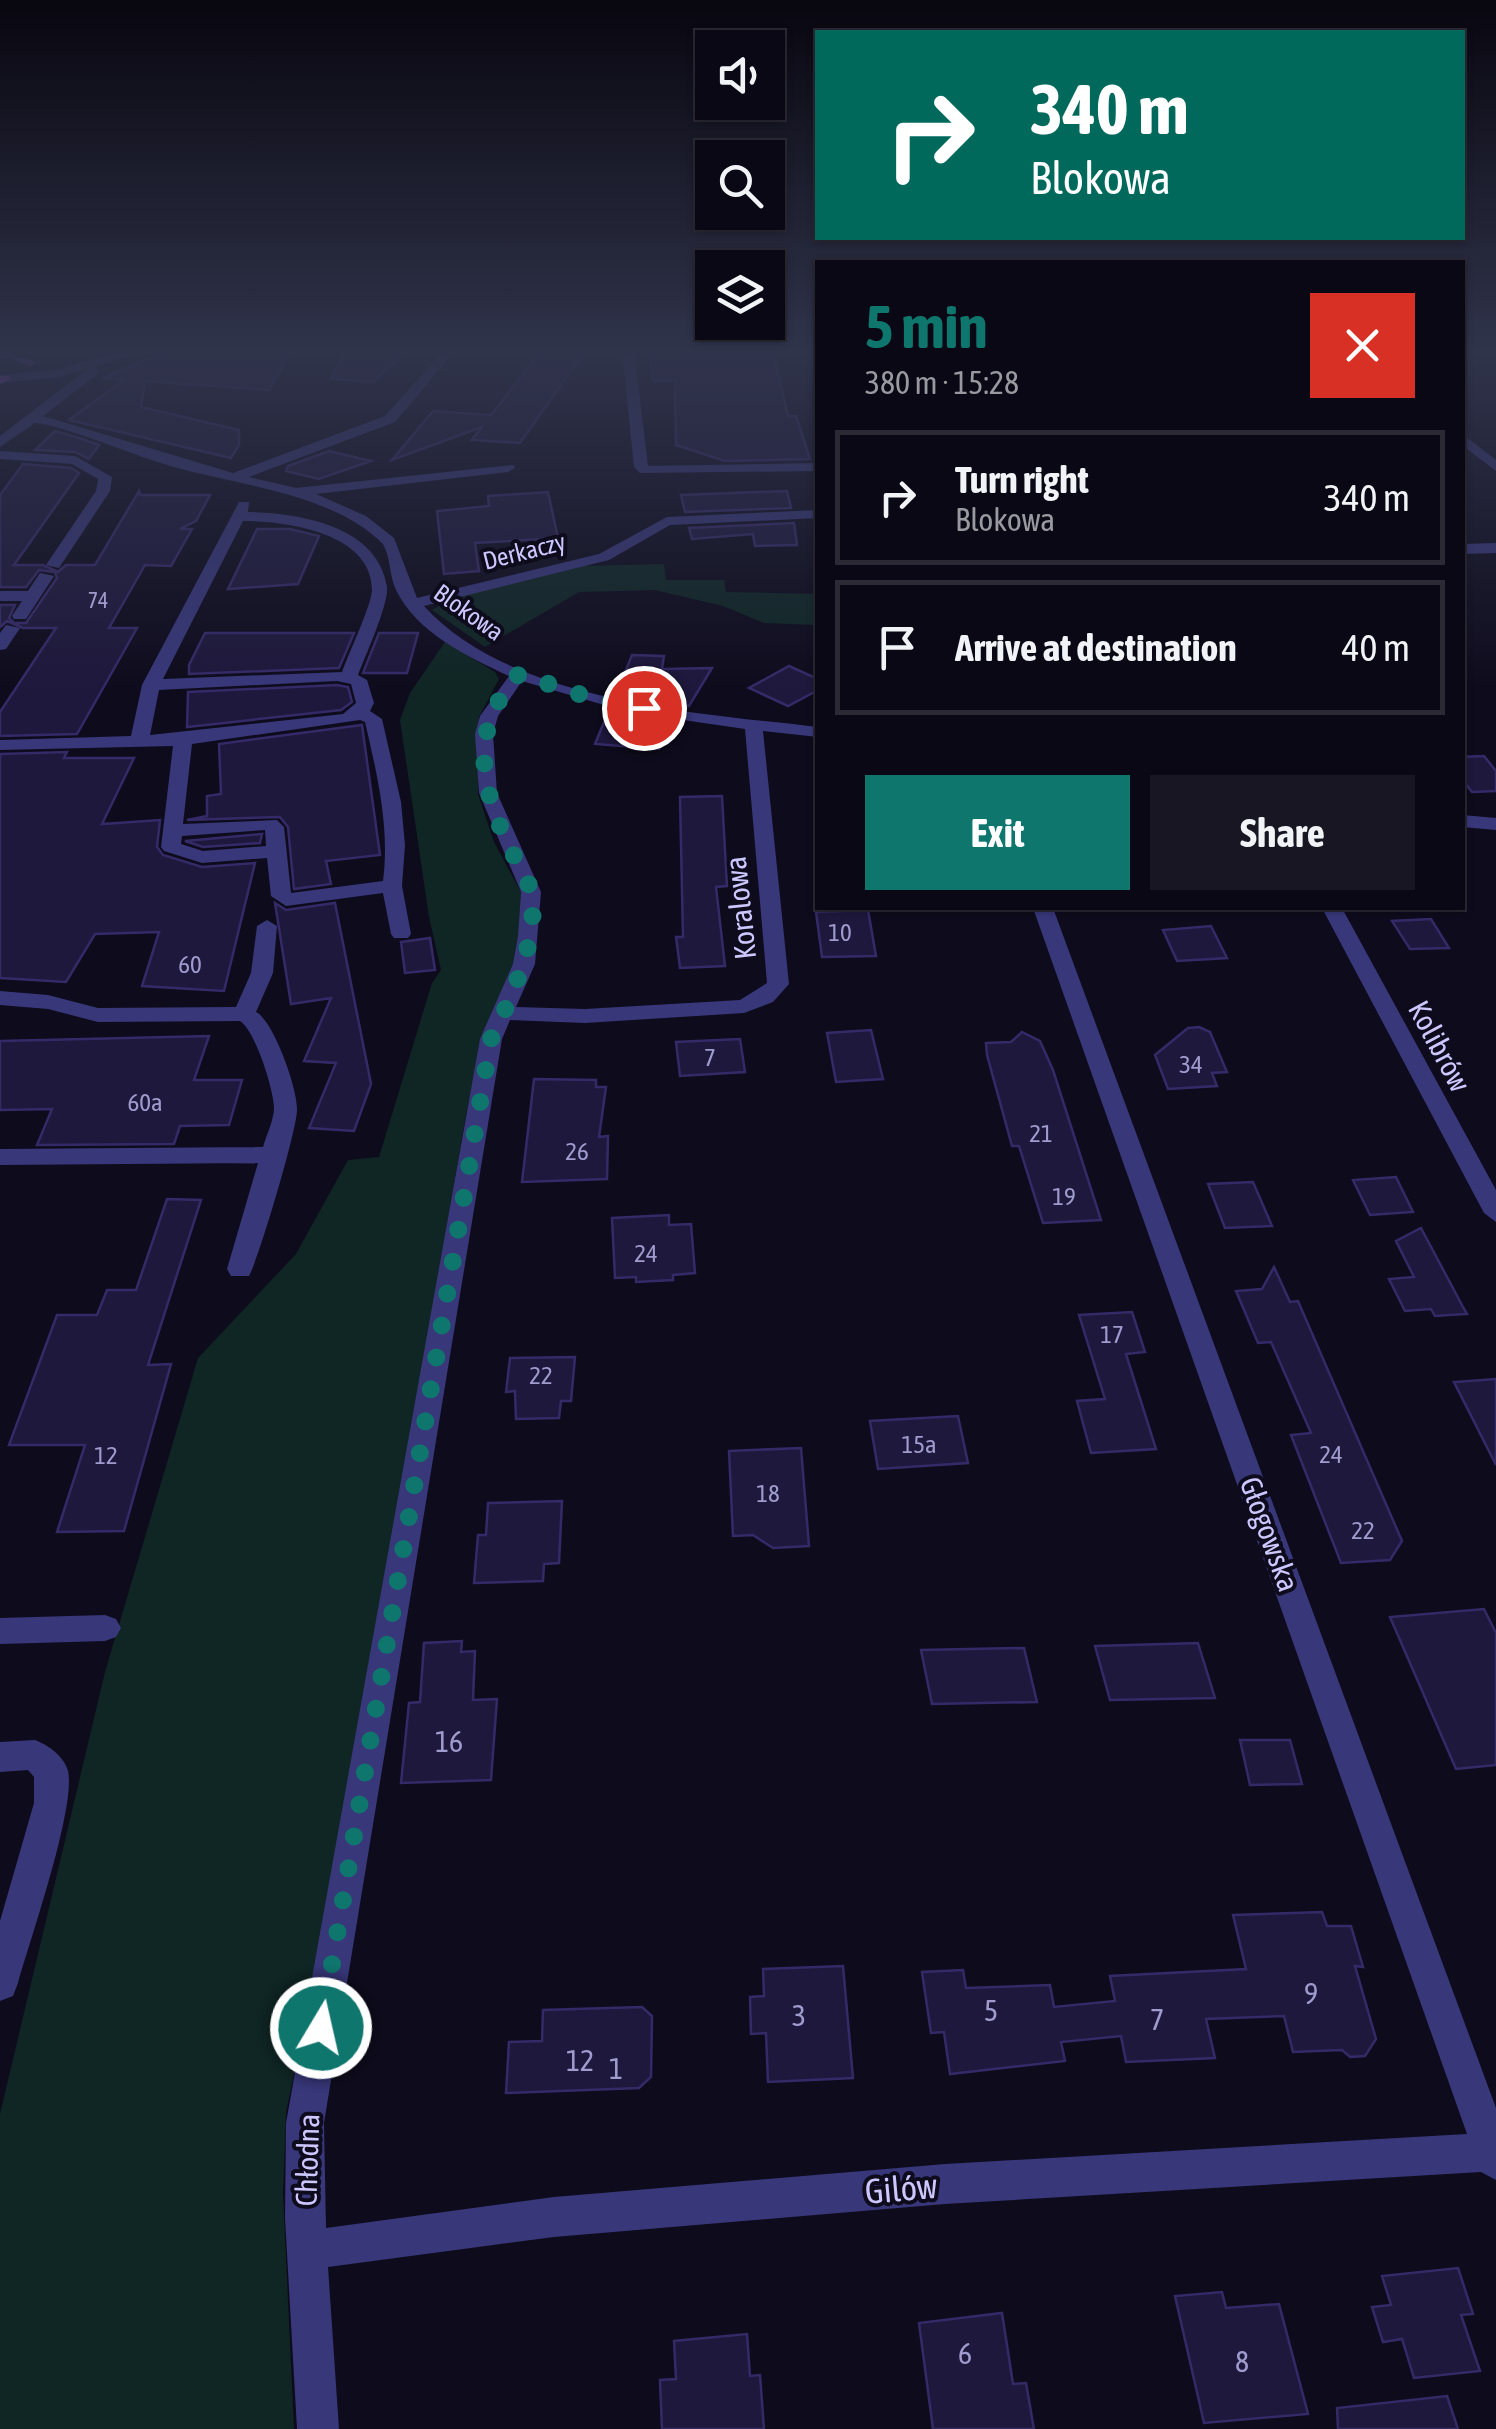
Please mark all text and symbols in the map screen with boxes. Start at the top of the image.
map controls [695,30,785,340]
button: sound [695,30,785,120]
text: 340 m [1030,69,1189,149]
icon: right [865,70,995,200]
button: search [695,140,785,230]
text: Blokowa [1030,152,1171,204]
button: layers [695,250,785,340]
text: 5 min [865,292,988,361]
button: close [1310,293,1415,398]
text: 380 m · 15:28 [865,364,1019,401]
text: Turn right [955,458,1089,501]
icon: right [870,470,925,525]
text: 340 m [1324,476,1410,519]
text: Blokowa [955,501,1055,538]
street label: Derkaczy [480,527,568,575]
street label: Blokowa [429,578,509,646]
house number: 74 [88,587,108,613]
icon: arrive [870,620,925,675]
text: Arrive at destination [955,626,1237,669]
text: 40 m [1342,626,1410,669]
pin [602,666,687,751]
icon: arrive [617,681,672,736]
button: Exit [865,775,1130,890]
button: Share [1150,775,1415,890]
street label: Koralowa [718,855,762,961]
house number: 10 [828,918,852,946]
house number: 60 [178,950,202,978]
street label: Kolibrów [1402,995,1478,1097]
house number: 7 [704,1043,716,1071]
house number: 34 [1179,1050,1203,1078]
house number: 60a [127,1088,163,1116]
house number: 21 [1029,1119,1053,1147]
house number: 26 [565,1137,589,1165]
house number: 19 [1052,1182,1076,1210]
house number: 24 [634,1239,658,1267]
house number: 17 [1100,1320,1124,1348]
house number: 22 [529,1361,553,1389]
house number: 15a [901,1430,937,1458]
house number: 24 [1319,1440,1343,1468]
house number: 12 [94,1441,118,1469]
street label: Głogowska [1234,1472,1306,1596]
house number: 18 [756,1479,780,1507]
house number: 22 [1351,1516,1375,1544]
house number: 16 [435,1724,463,1758]
position arrow [269,1976,373,2080]
house number: 9 [1304,1976,1318,2010]
house number: 5 [984,1993,998,2027]
house number: 3 [792,1998,806,2032]
house number: 7 [1150,2002,1164,2036]
house number: 12 [566,2043,594,2077]
house number: 1 [609,2051,623,2085]
street label: Chłodna [288,2113,326,2207]
street label: Gilów [863,2165,939,2211]
house number: 6 [958,2336,972,2370]
house number: 8 [1235,2344,1249,2378]

